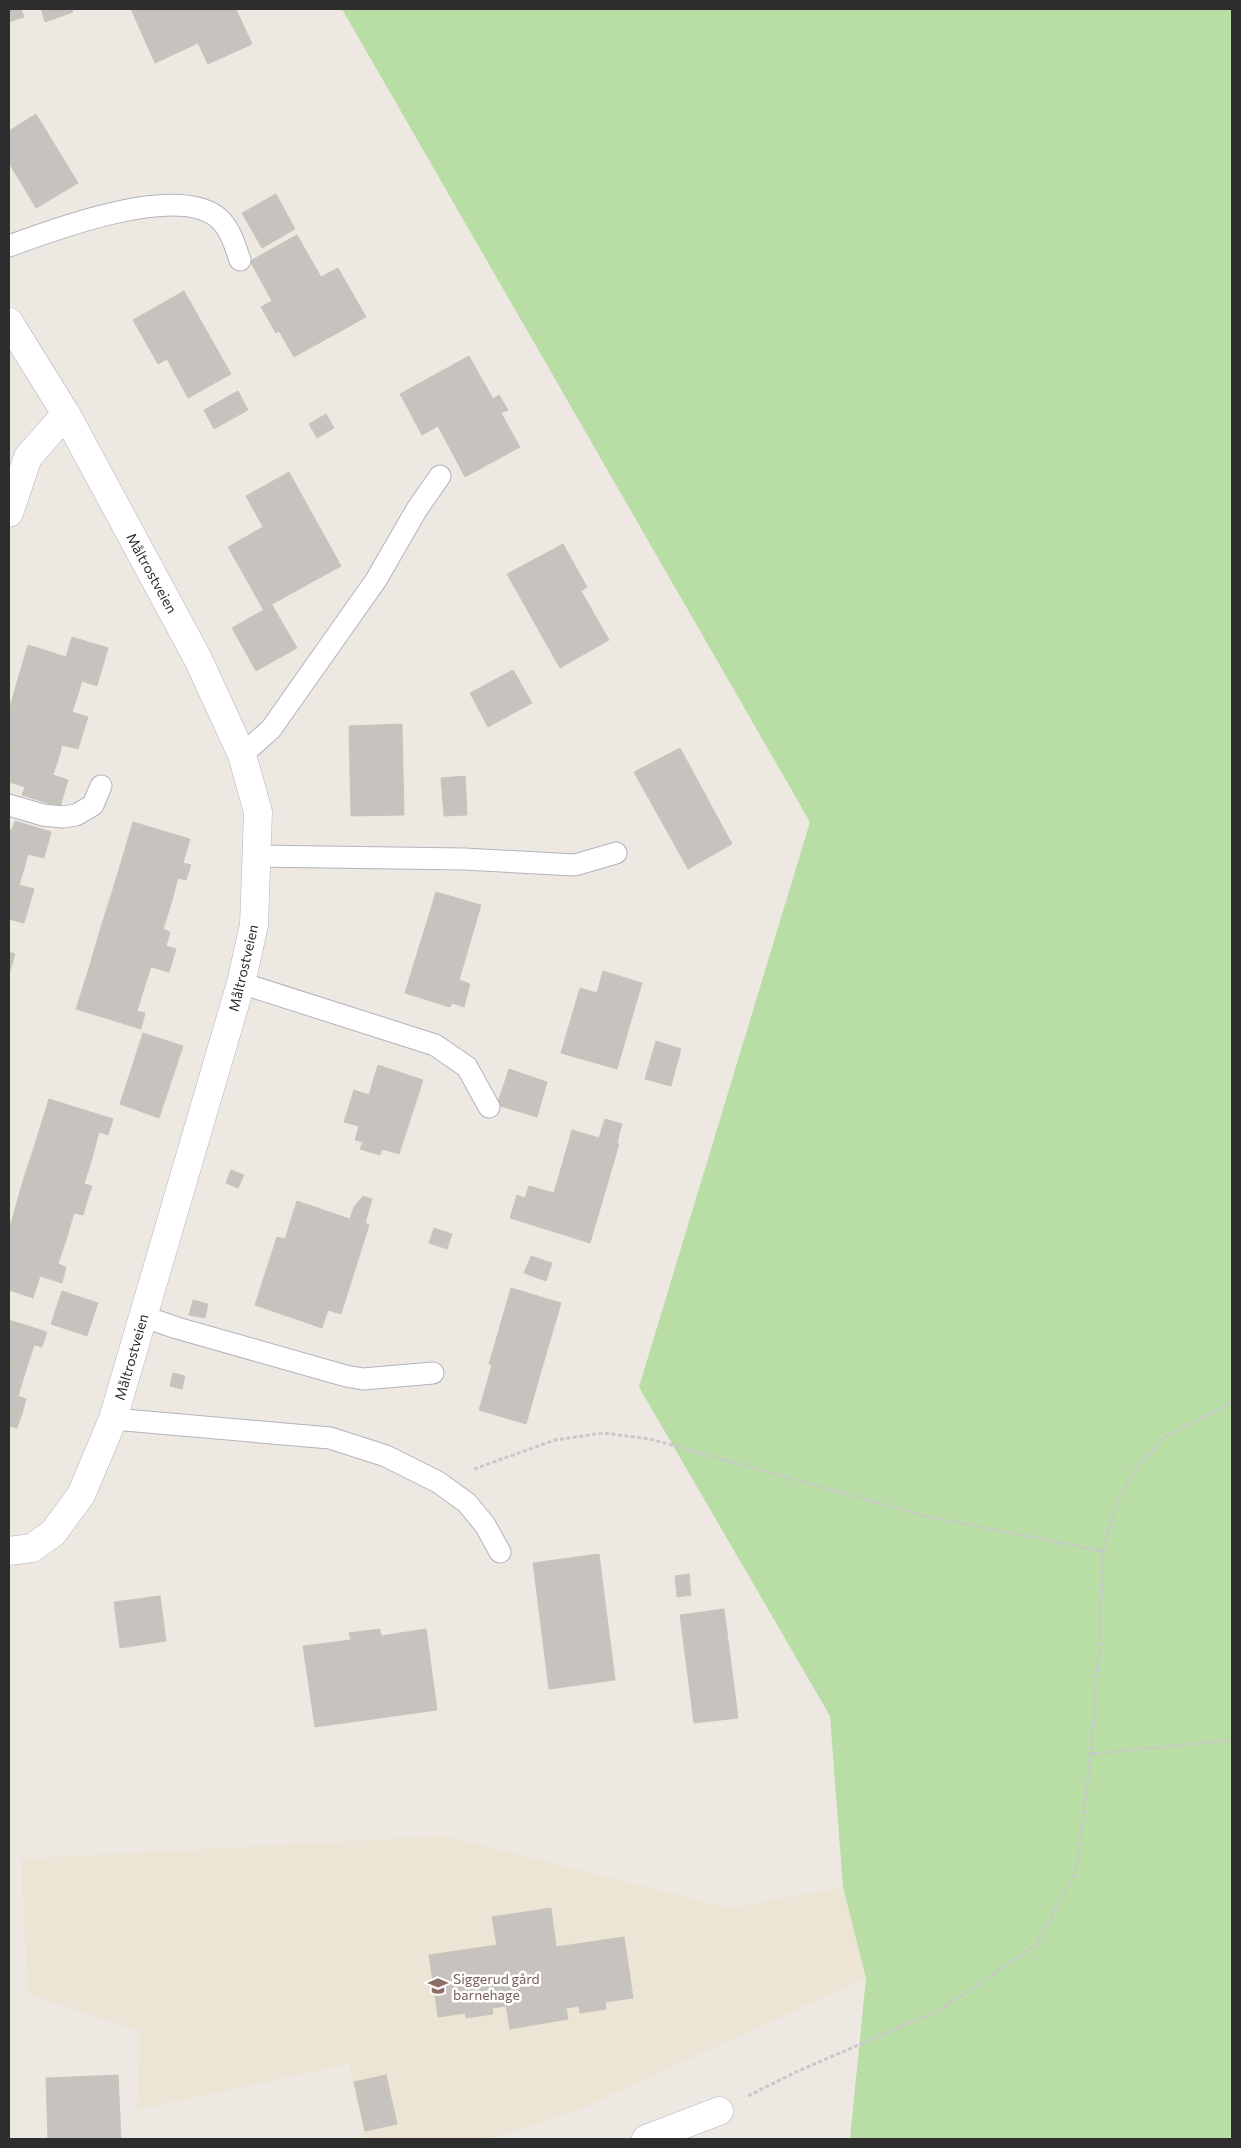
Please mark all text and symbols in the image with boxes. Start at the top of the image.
street label: Måltrostveien [123,530,181,616]
street label: Måltrostveien [225,923,261,1013]
street label: Måltrostveien [111,1312,151,1402]
place label: Siggerud gård barnehage [453,1970,540,2003]
school or university icon: Siggerud gård barnehage [427,1975,449,1997]

